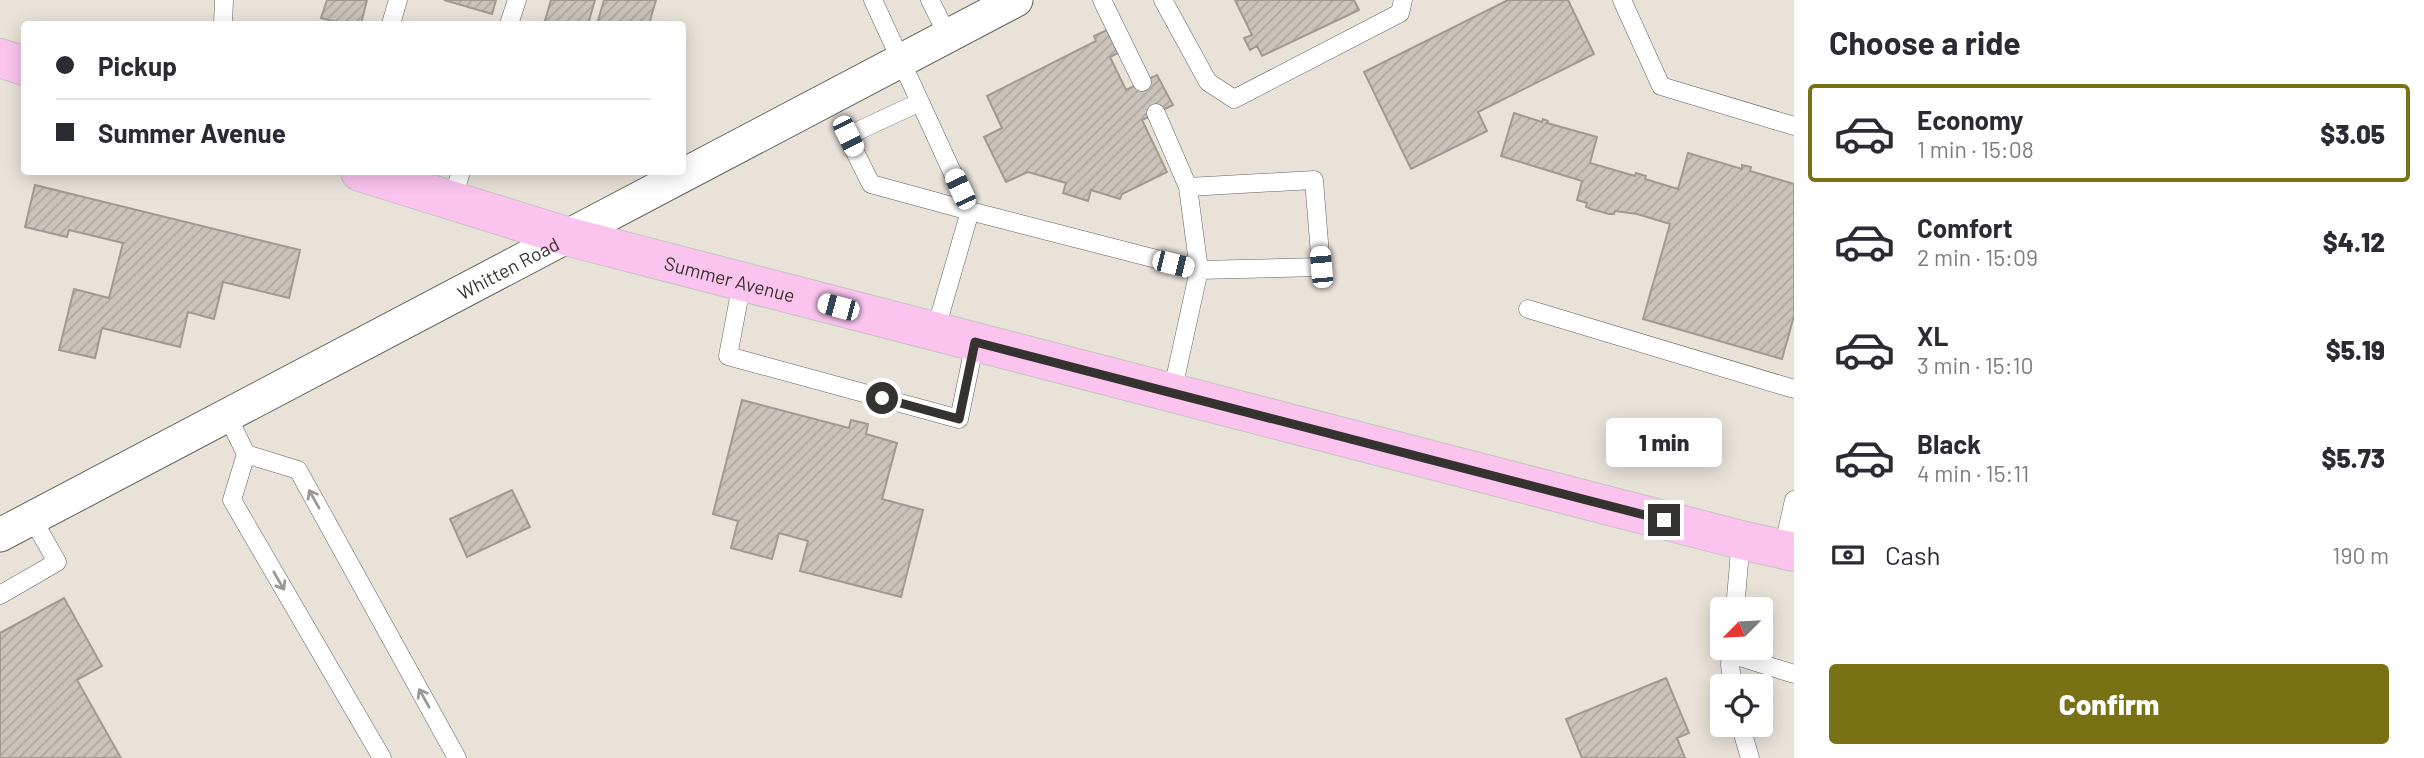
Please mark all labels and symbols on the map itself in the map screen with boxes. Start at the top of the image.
car [830,113,867,159]
car [942,166,979,212]
street label: Whitten Road [453,231,563,304]
car [1309,245,1334,289]
car [1151,249,1196,279]
street label: Summer Avenue [662,250,798,306]
car [815,291,862,323]
route start [866,382,898,414]
callout: 1 min [1606,419,1722,468]
one-way arrow [306,490,320,510]
route end [1648,504,1680,536]
one-way arrow [273,571,287,591]
north arrow [1710,597,1773,660]
one-way arrow [417,689,431,709]

